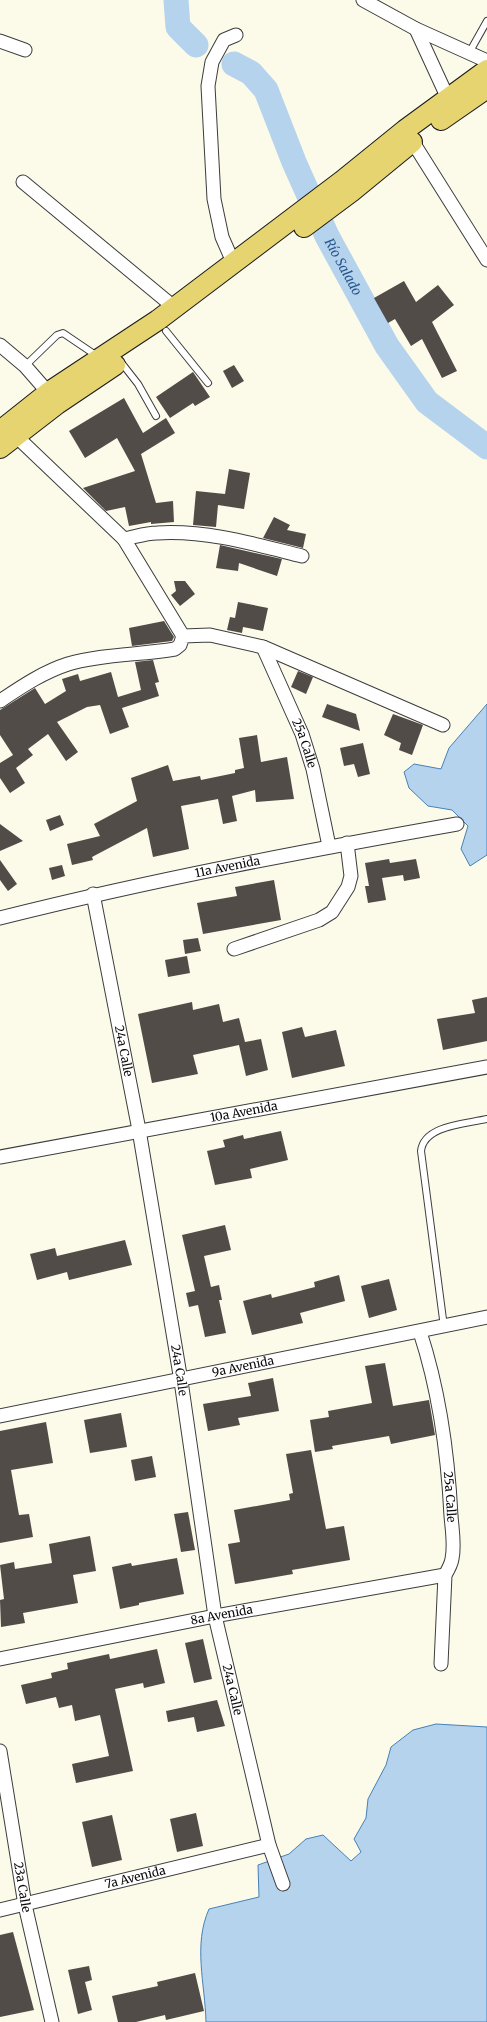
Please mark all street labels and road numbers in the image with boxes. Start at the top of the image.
street label: 25a Calle [289,716,320,770]
street label: 11a Avenida [193,853,262,880]
street label: 24a Calle [112,1024,136,1078]
street label: 10a Avenida [209,1098,279,1125]
street label: 24a Calle [168,1343,191,1397]
street label: 9a Avenida [211,1352,276,1380]
street label: 25a Calle [441,1471,460,1523]
street label: 8a Avenida [189,1601,254,1628]
street label: 24a Calle [220,1663,246,1716]
street label: 23a Calle [11,1861,34,1914]
street label: 7a Avenida [103,1862,167,1891]

